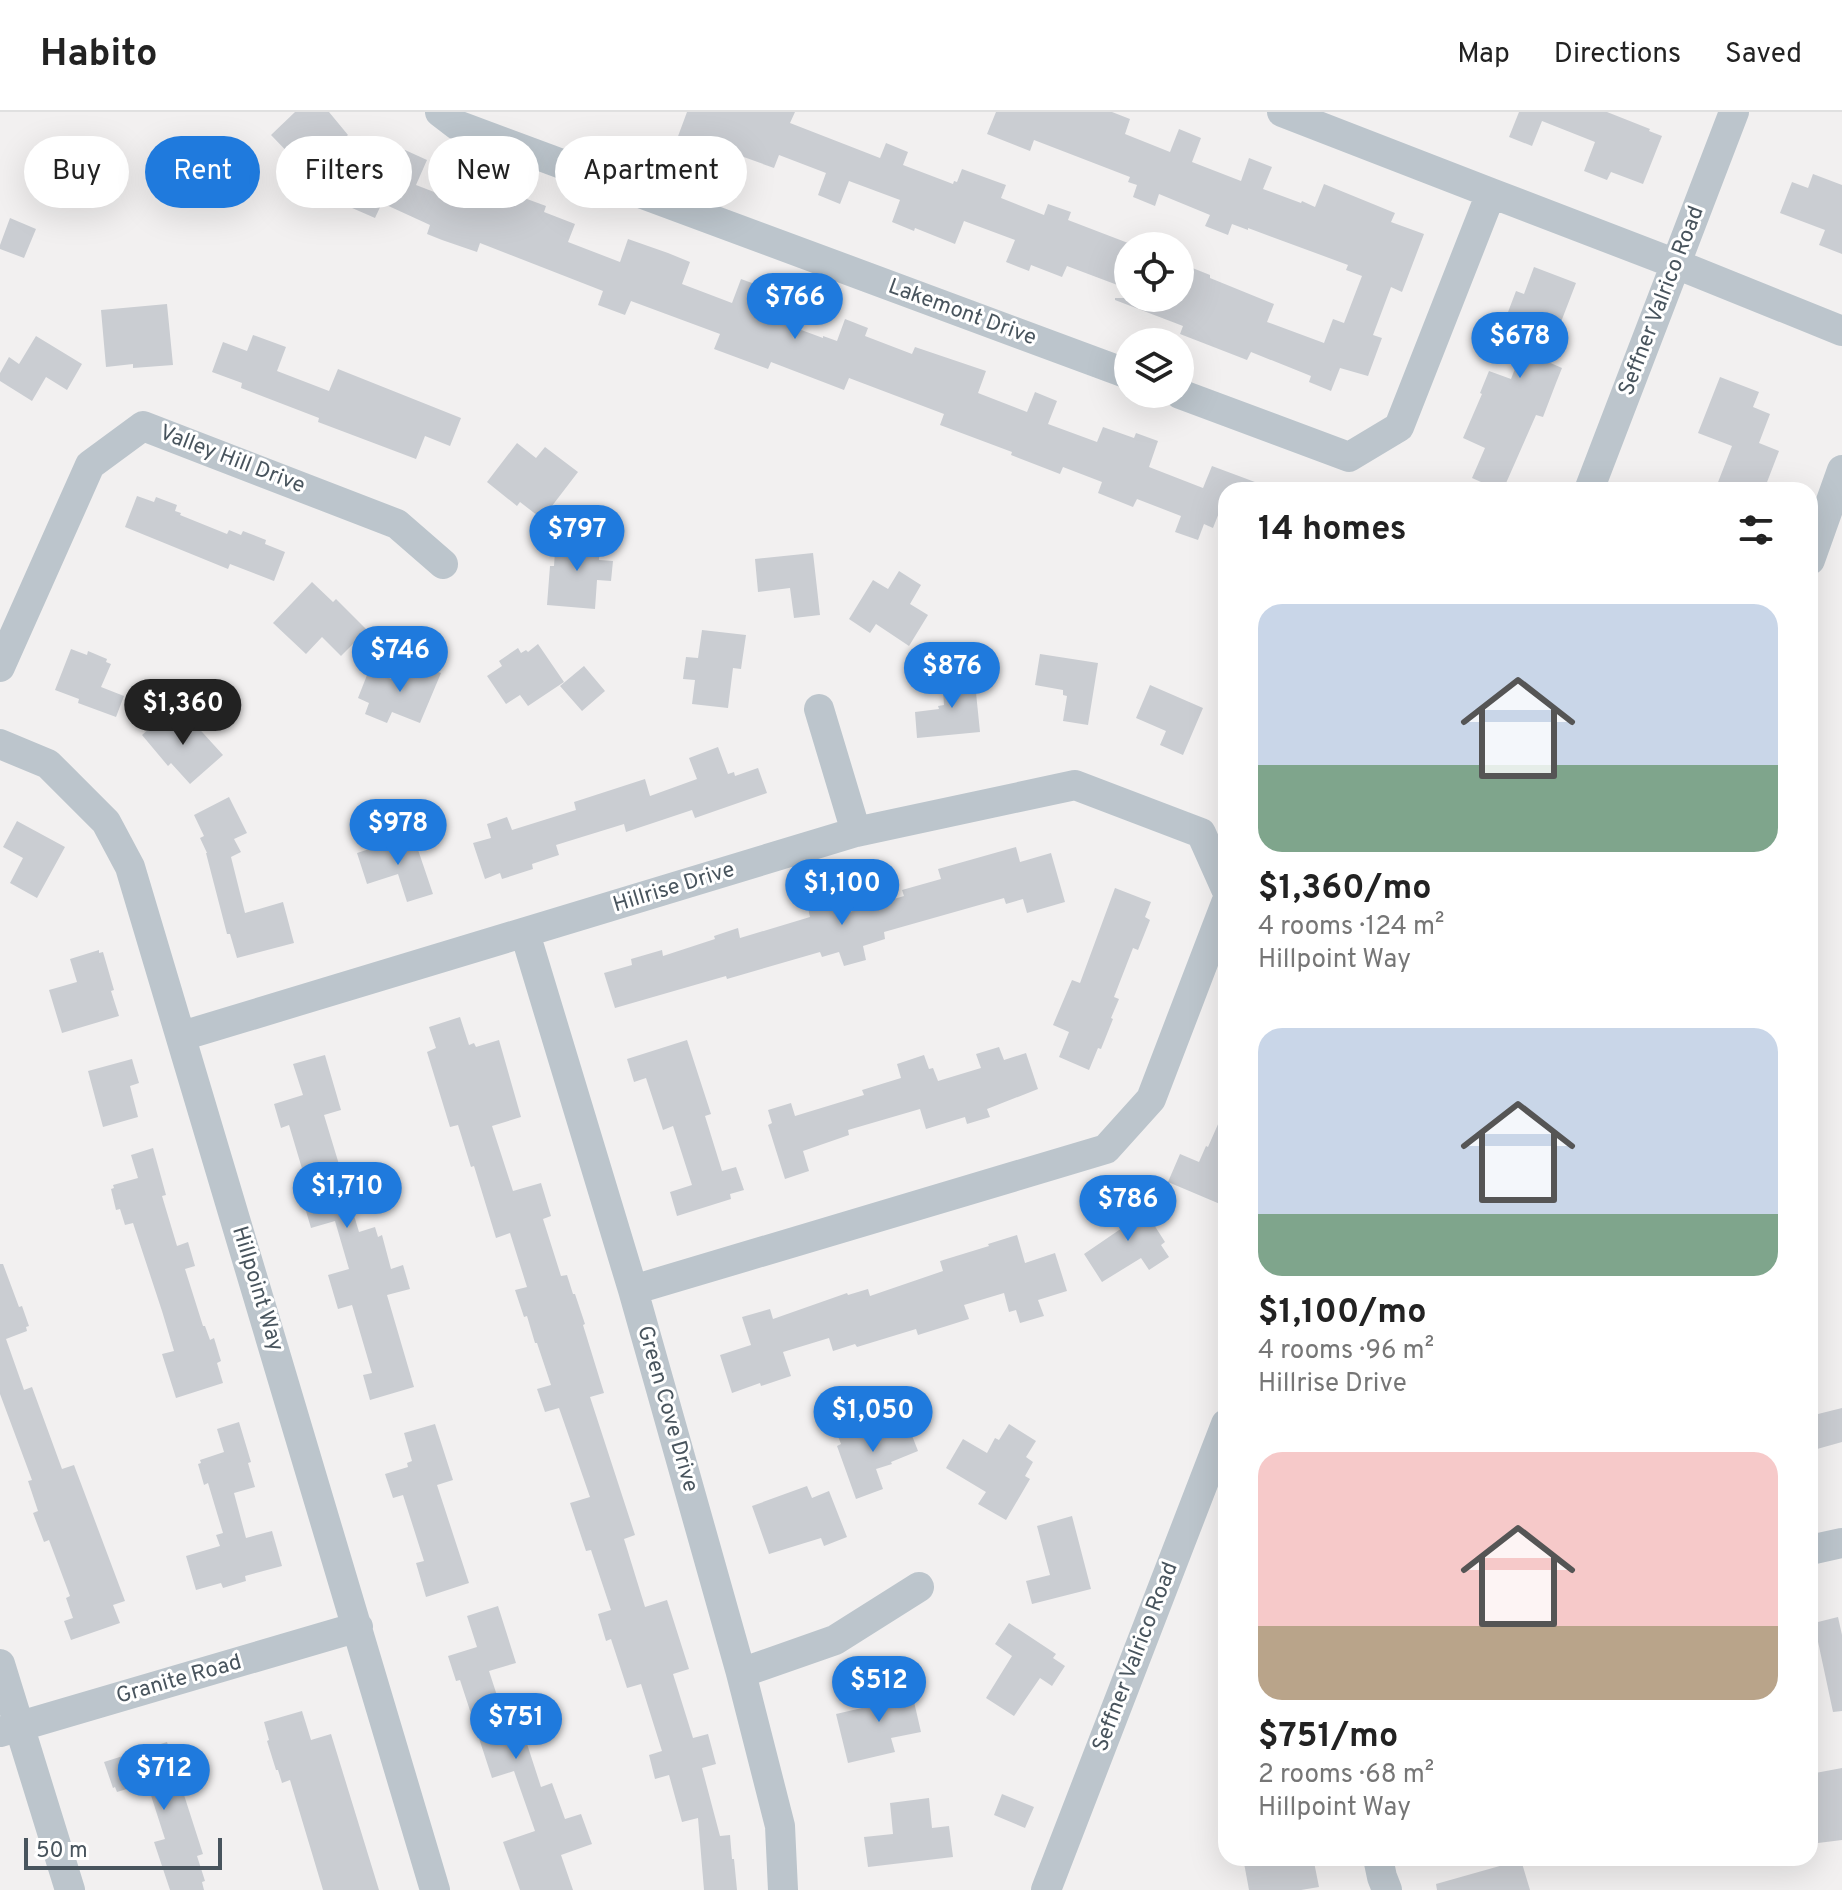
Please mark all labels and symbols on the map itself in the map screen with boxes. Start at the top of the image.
street label: Seffner Valrico Road [1613,202,1711,400]
pin: $766 [748,273,842,341]
street label: Lakemont Drive [884,274,1040,352]
pin: $678 [1473,312,1567,380]
street label: Valley Hill Drive [155,420,309,500]
pin: $797 [530,505,624,573]
pin: $746 [353,626,447,694]
pin: $876 [905,642,999,710]
pin: $1,360 [118,679,248,747]
pin: $978 [351,799,445,867]
street label: Hillrise Drive [610,857,738,919]
pin: $1,100 [777,859,907,927]
pin: $1,710 [282,1162,412,1230]
pin: $786 [1081,1175,1175,1243]
street label: Hillpoint Way [225,1223,289,1355]
street label: Green Cove Drive [630,1323,704,1495]
pin: $1,050 [808,1386,938,1454]
street label: Seffner Valrico Road [1087,1558,1185,1756]
street label: Granite Road [113,1649,245,1711]
pin: $512 [832,1656,926,1724]
pin: $751 [469,1693,563,1761]
pin: $712 [117,1744,211,1812]
scale bar [24,1834,222,1870]

